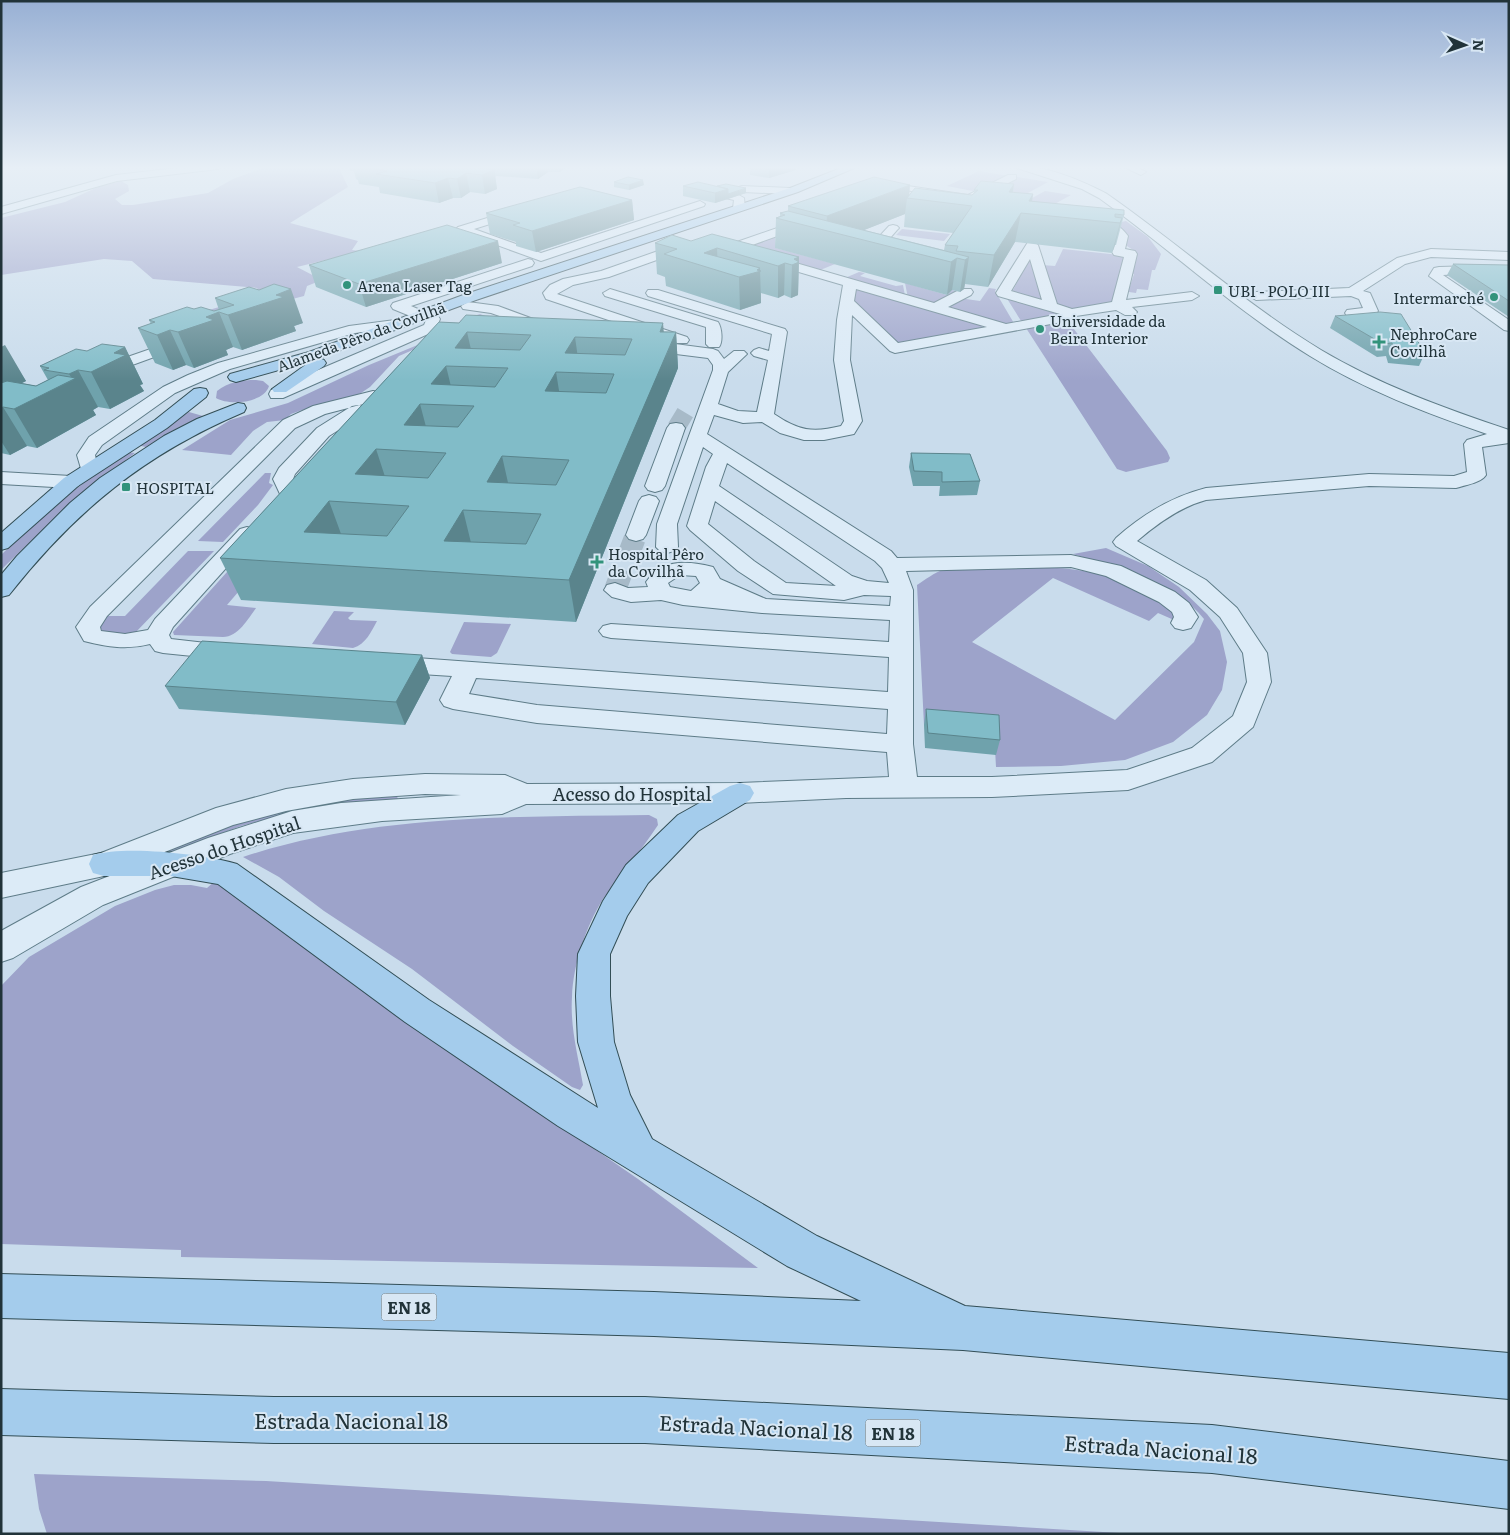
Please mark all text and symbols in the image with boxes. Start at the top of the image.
north arrow [1440,20,1490,70]
text: N [1469,39,1489,52]
place label: Arena Laser Tag [357,274,472,297]
marker: Arena Laser Tag [341,279,353,291]
place label: UBI - POLO III [1228,279,1330,302]
marker: UBI - POLO III [1212,284,1224,296]
place label: Intermarché [1393,286,1484,309]
marker: Intermarché [1488,291,1500,303]
street label: Alameda Pêro da Covilhã [273,294,449,377]
place label: Universidade da Beira Interior [1050,309,1167,349]
place label: NephroCare Covilhã [1390,322,1477,362]
marker: Universidade da Beira Interior [1034,323,1046,335]
marker: NephroCare Covilhã [1372,335,1386,349]
place label: HOSPITAL [136,476,214,499]
marker: HOSPITAL [120,481,132,493]
place label: Hospital Pêro da Covilhã [608,542,704,582]
marker: Hospital Pêro da Covilhã [590,555,604,569]
street label: Acesso do Hospital [552,780,712,807]
street label: Acesso do Hospital [144,808,304,886]
road number: EN 18 [382,1294,436,1320]
street label: Estrada Nacional 18 [254,1404,448,1435]
street label: Estrada Nacional 18 [658,1405,854,1447]
road number: EN 18 [866,1420,920,1446]
street label: Estrada Nacional 18 [1063,1426,1259,1470]

